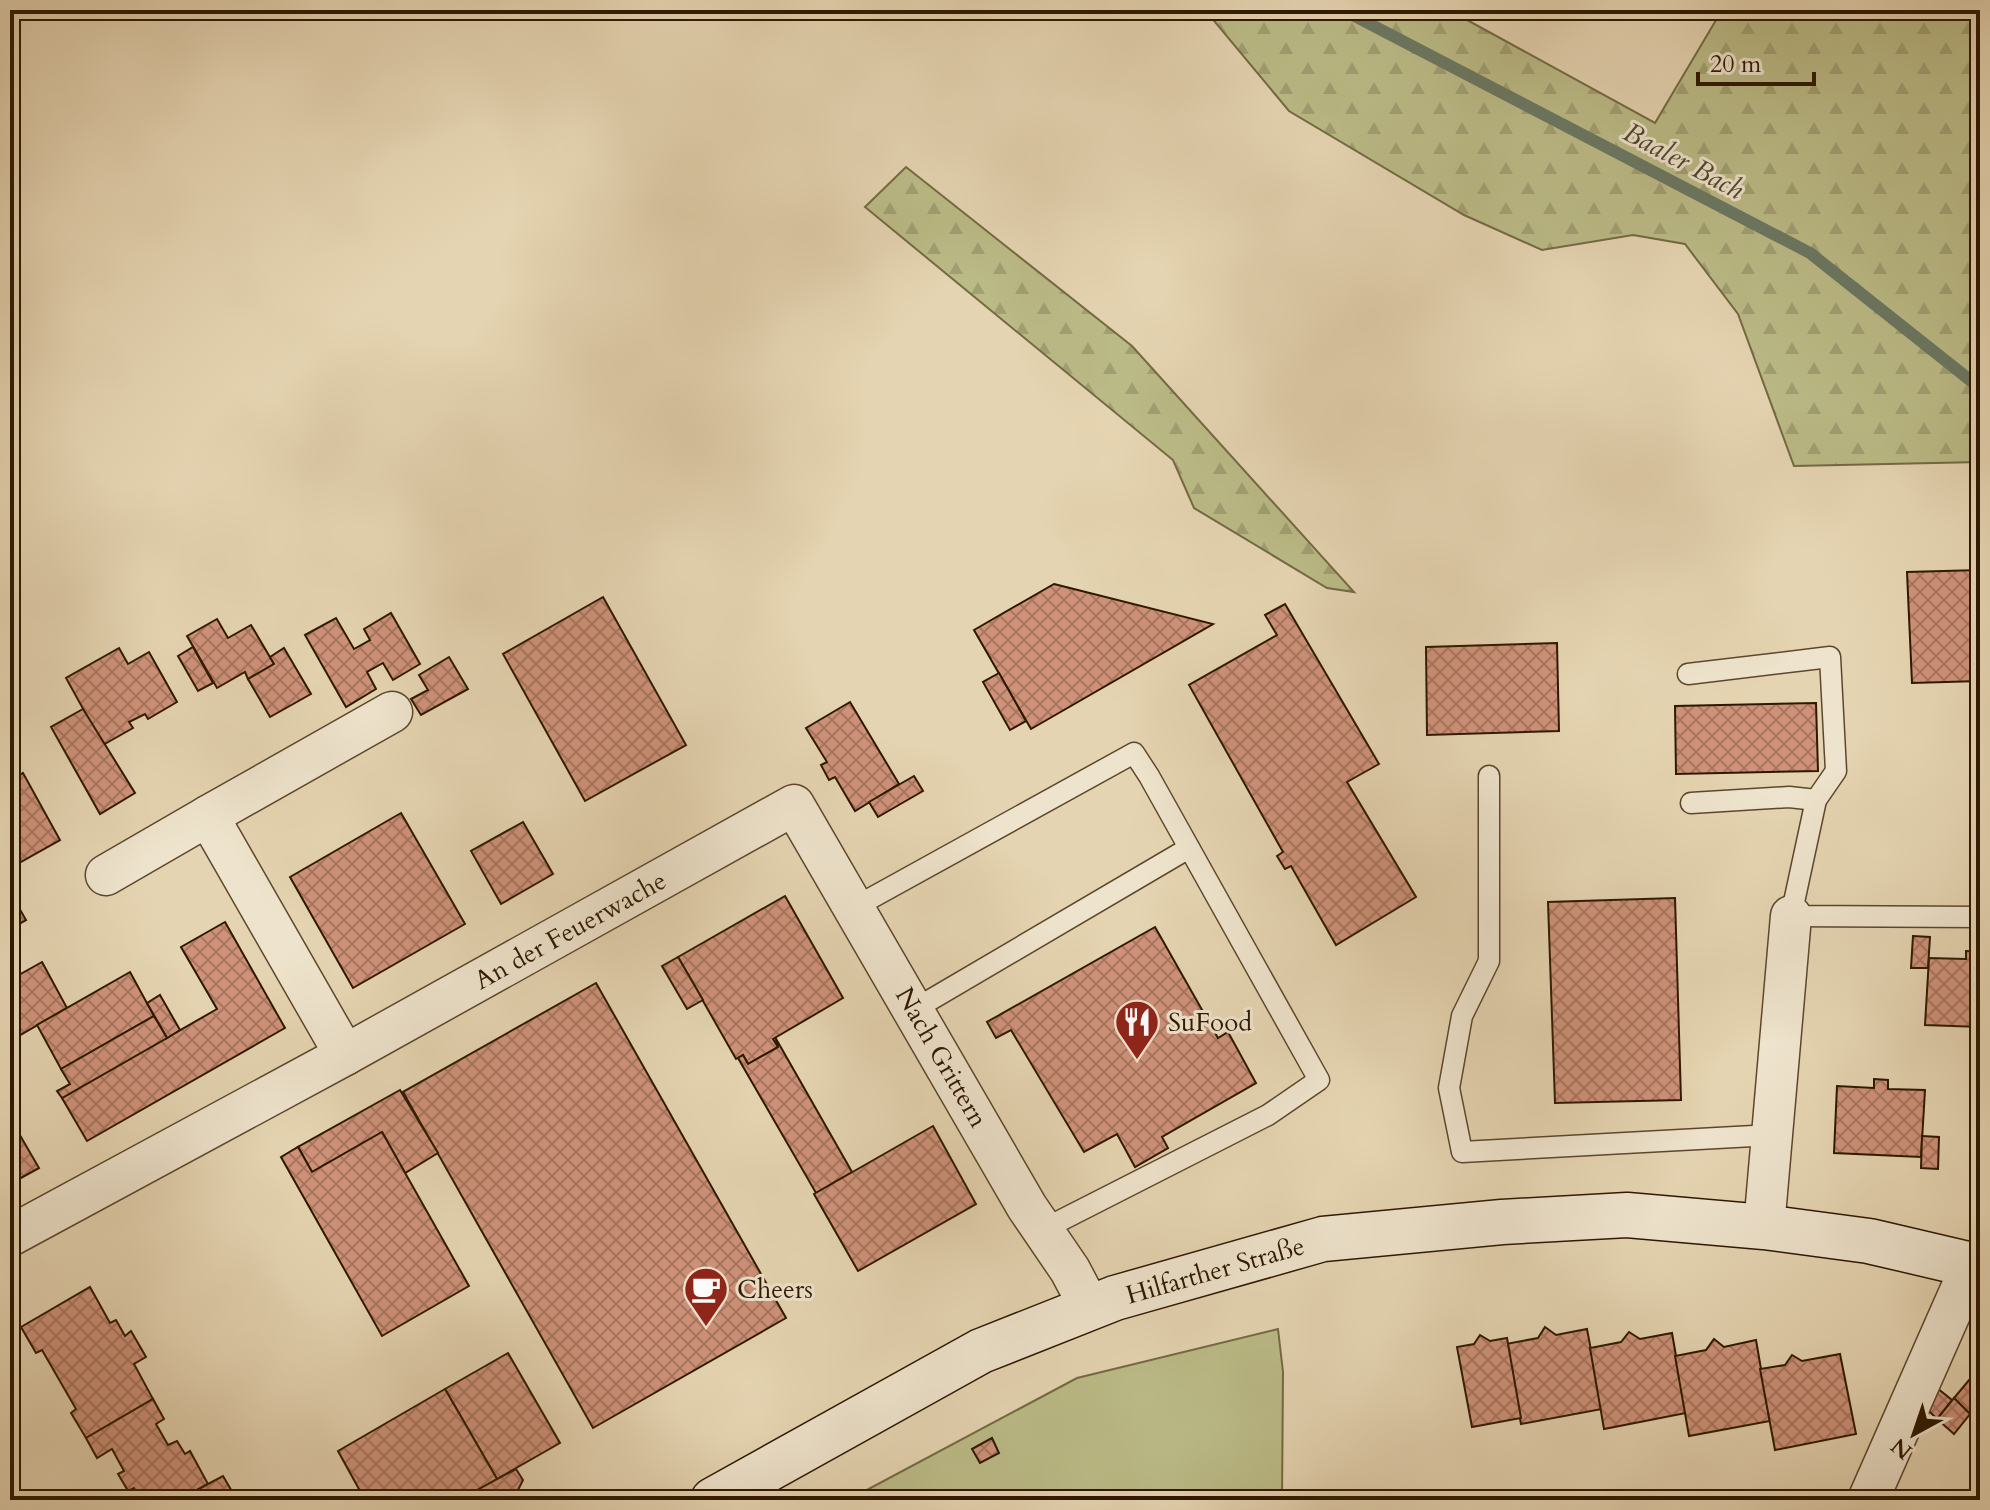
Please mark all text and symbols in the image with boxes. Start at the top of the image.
scale bar [1698,36,1814,86]
text: 20 m [1710,48,1762,81]
water label: Baaler Bach [1617,113,1751,209]
street label: An der Feuerwache [468,863,673,998]
street label: Nach Grittern [887,981,996,1134]
restaurant icon: SuFood [1113,998,1161,1061]
place label: SuFood [1168,1005,1252,1040]
street label: Hilfarther Straße [1122,1228,1309,1313]
cafe icon: Cheers [682,1265,730,1328]
place label: Cheers [737,1272,813,1307]
north arrow [1874,1394,1954,1474]
text: N [1885,1431,1919,1466]

